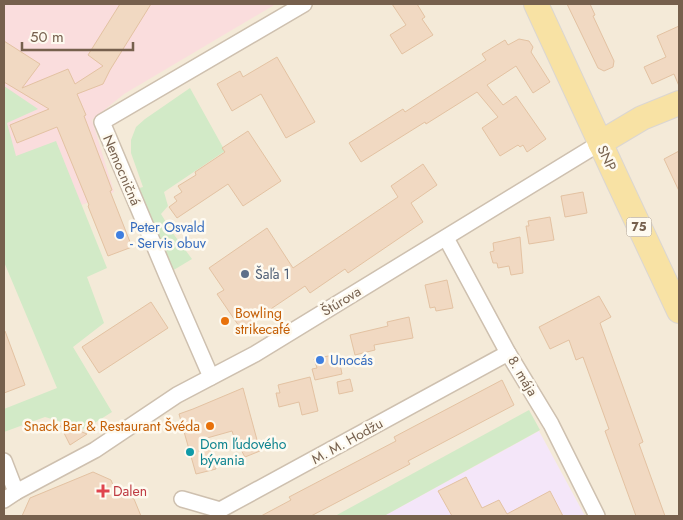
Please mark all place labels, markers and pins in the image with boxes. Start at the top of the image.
place label: Peter Osvald - Servis obuv [130,217,207,253]
marker: Peter Osvald - Servis obuv [114,229,126,241]
place label: Šaľa 1 [255,264,290,284]
marker: Šaľa 1 [239,268,251,280]
place label: Bowling strikecafé [235,303,290,339]
marker: Bowling strikecafé [219,315,231,327]
place label: Unocás [330,350,373,370]
marker: Unocás [314,354,326,366]
place label: Snack Bar & Restaurant Švéda [24,416,200,436]
marker: Snack Bar & Restaurant Švéda [204,420,216,432]
place label: Dom ľudového bývania [200,434,287,470]
marker: Dom ľudového bývania [184,446,196,458]
place label: Dalen [113,481,147,501]
marker: Dalen [97,485,109,497]

